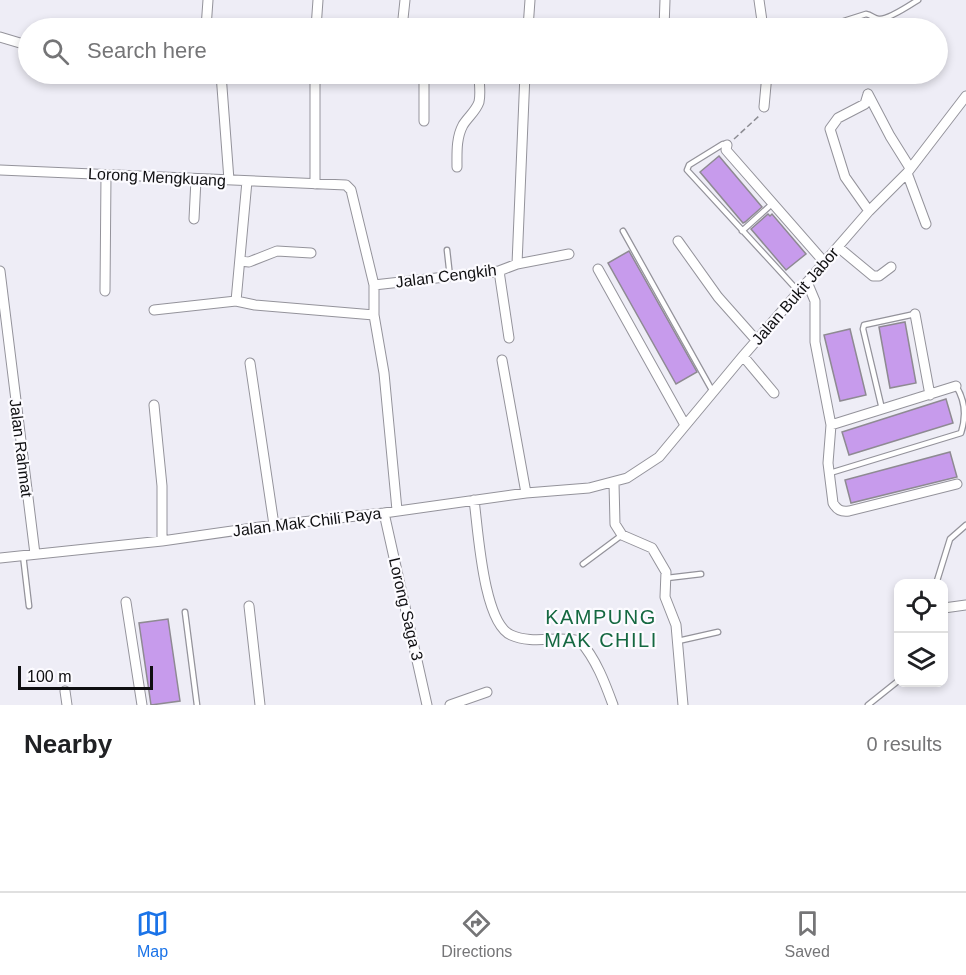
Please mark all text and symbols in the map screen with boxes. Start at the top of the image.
search box [18,18,948,84]
icon: search [39,35,72,68]
text: Search here [87,38,207,63]
street label: Lorong Mengkuang [88,165,226,189]
street label: Jalan Bukit Jabor [748,244,842,348]
street label: Jalan Cengkih [395,261,497,291]
street label: Jalan Rahmat [7,398,36,499]
street label: Jalan Mak Chili Paya [232,504,382,540]
street label: Lorong Saga 3 [386,556,426,662]
map controls [894,579,948,687]
button: locate [894,579,948,633]
district label: KAMPUNG MAK CHILI [544,606,658,651]
button: layers [894,633,948,687]
scale bar [18,663,153,690]
text: 100 m [27,668,71,685]
text: Nearby [24,729,112,759]
text: 0 results [866,733,942,755]
tab: Map [136,907,169,961]
tab: Directions [441,907,512,961]
tab: Saved [785,907,830,961]

